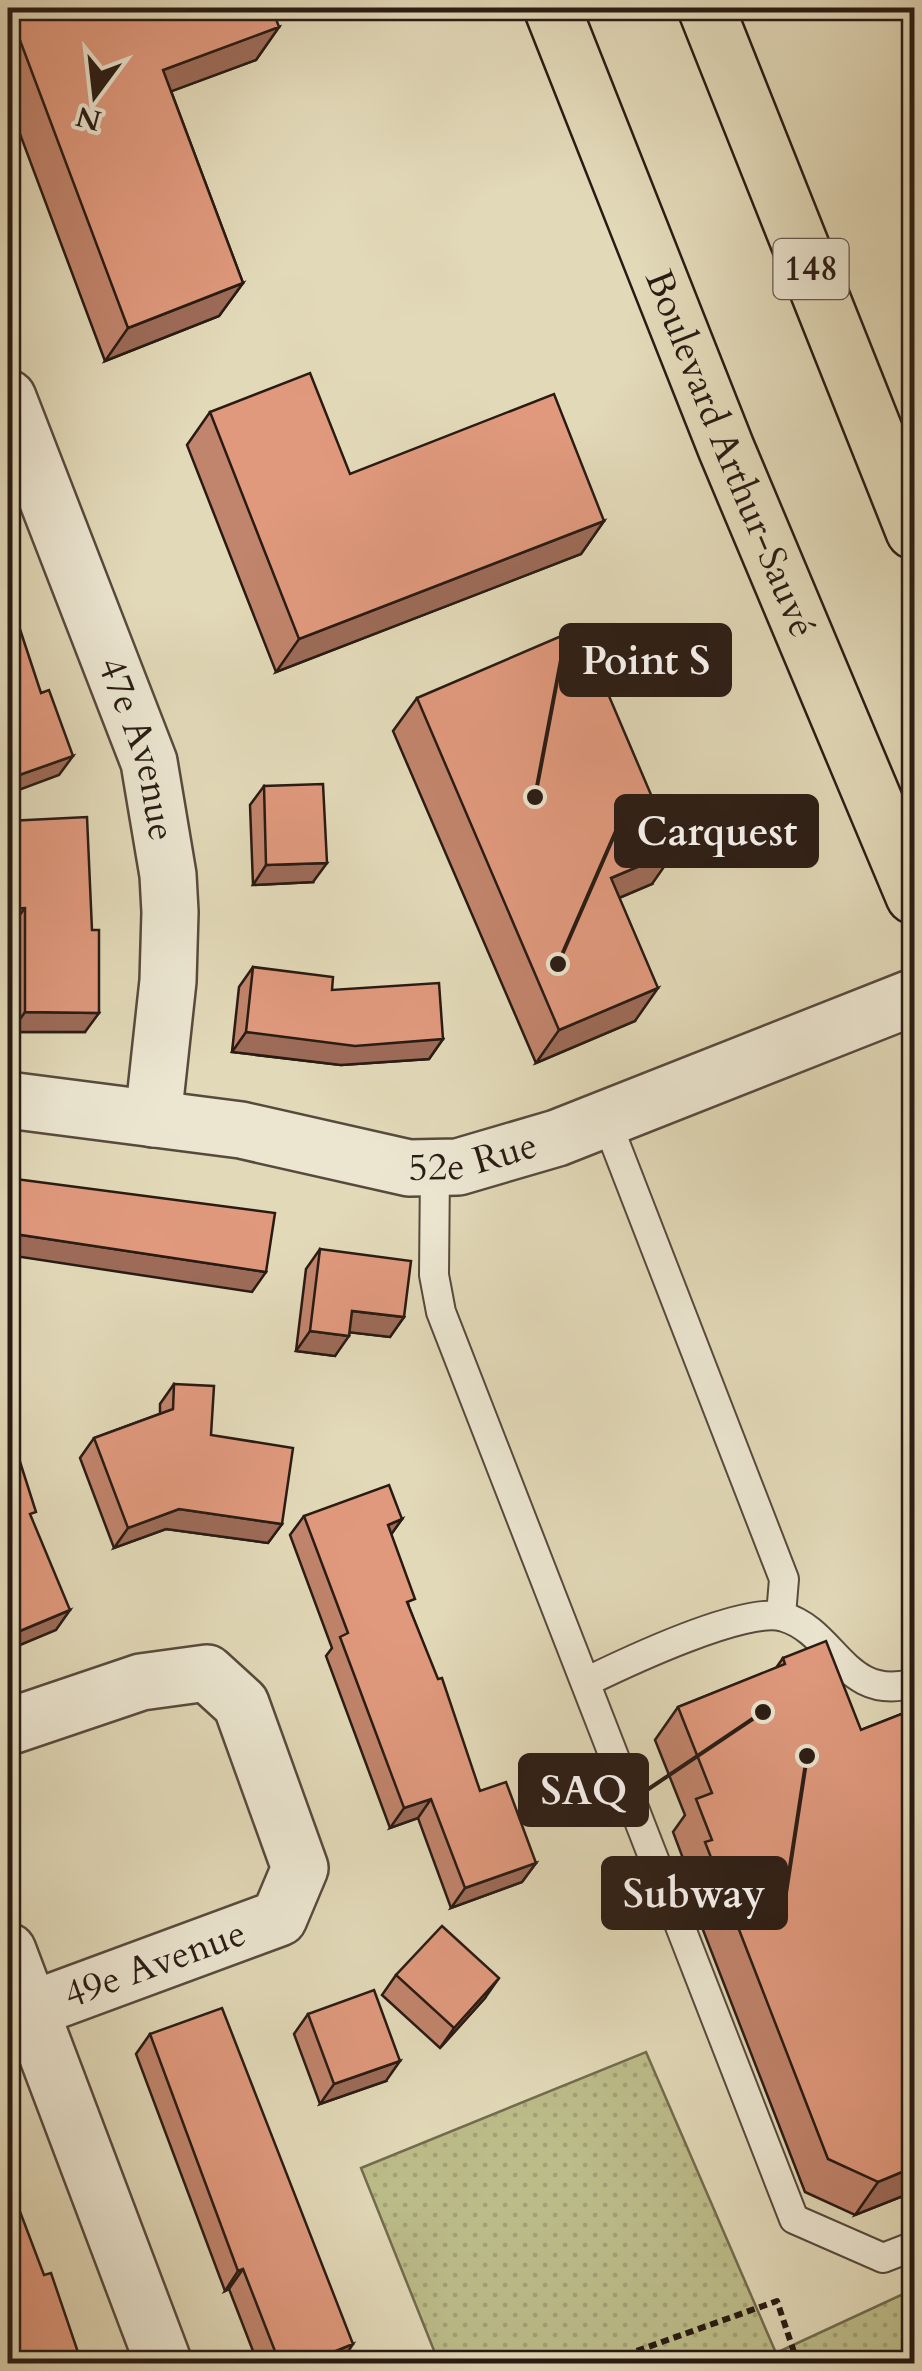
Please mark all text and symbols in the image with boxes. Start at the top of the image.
north arrow [45,45,145,145]
text: N [72,97,105,140]
road number: 148 [774,239,848,299]
street label: Boulevard Arthur-Sauvé [632,262,829,645]
callout: Point S [561,625,730,695]
text: Point S [582,634,710,689]
street label: 47e Avenue [85,650,188,845]
callout: Carquest [616,796,817,866]
text: Carquest [637,805,797,860]
street label: 52e Rue [408,1119,543,1194]
callout: SAQ [520,1755,647,1825]
text: SAQ [541,1764,627,1819]
callout: Subway [603,1858,786,1928]
text: Subway [623,1867,766,1922]
street label: 49e Avenue [57,1907,253,2021]

